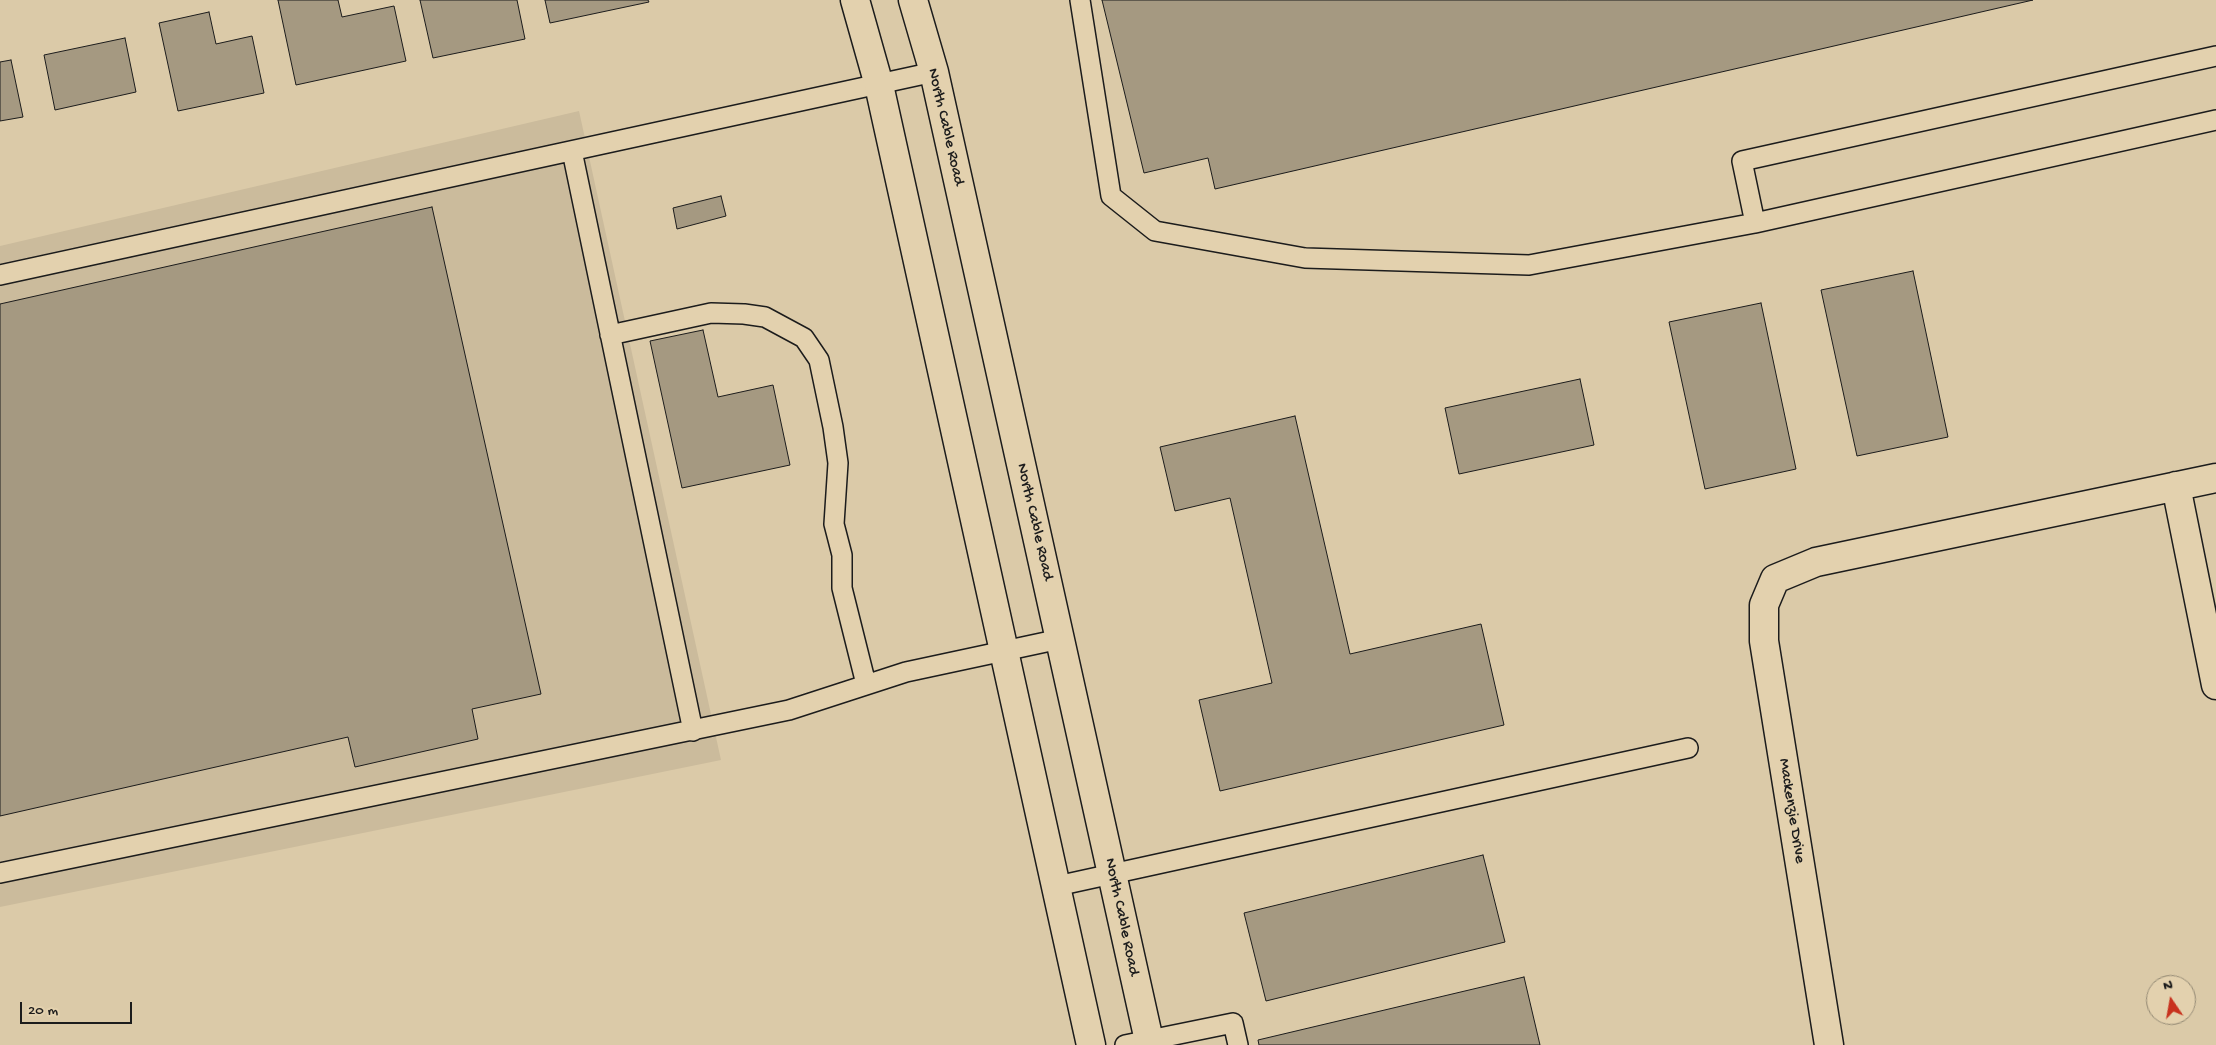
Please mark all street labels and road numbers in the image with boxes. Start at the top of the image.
street label: North Cable Road [922,66,968,188]
street label: North Cable Road [1011,461,1057,583]
street label: Mackenzie Drive [1773,757,1809,865]
street label: North Cable Road [1099,856,1143,978]

